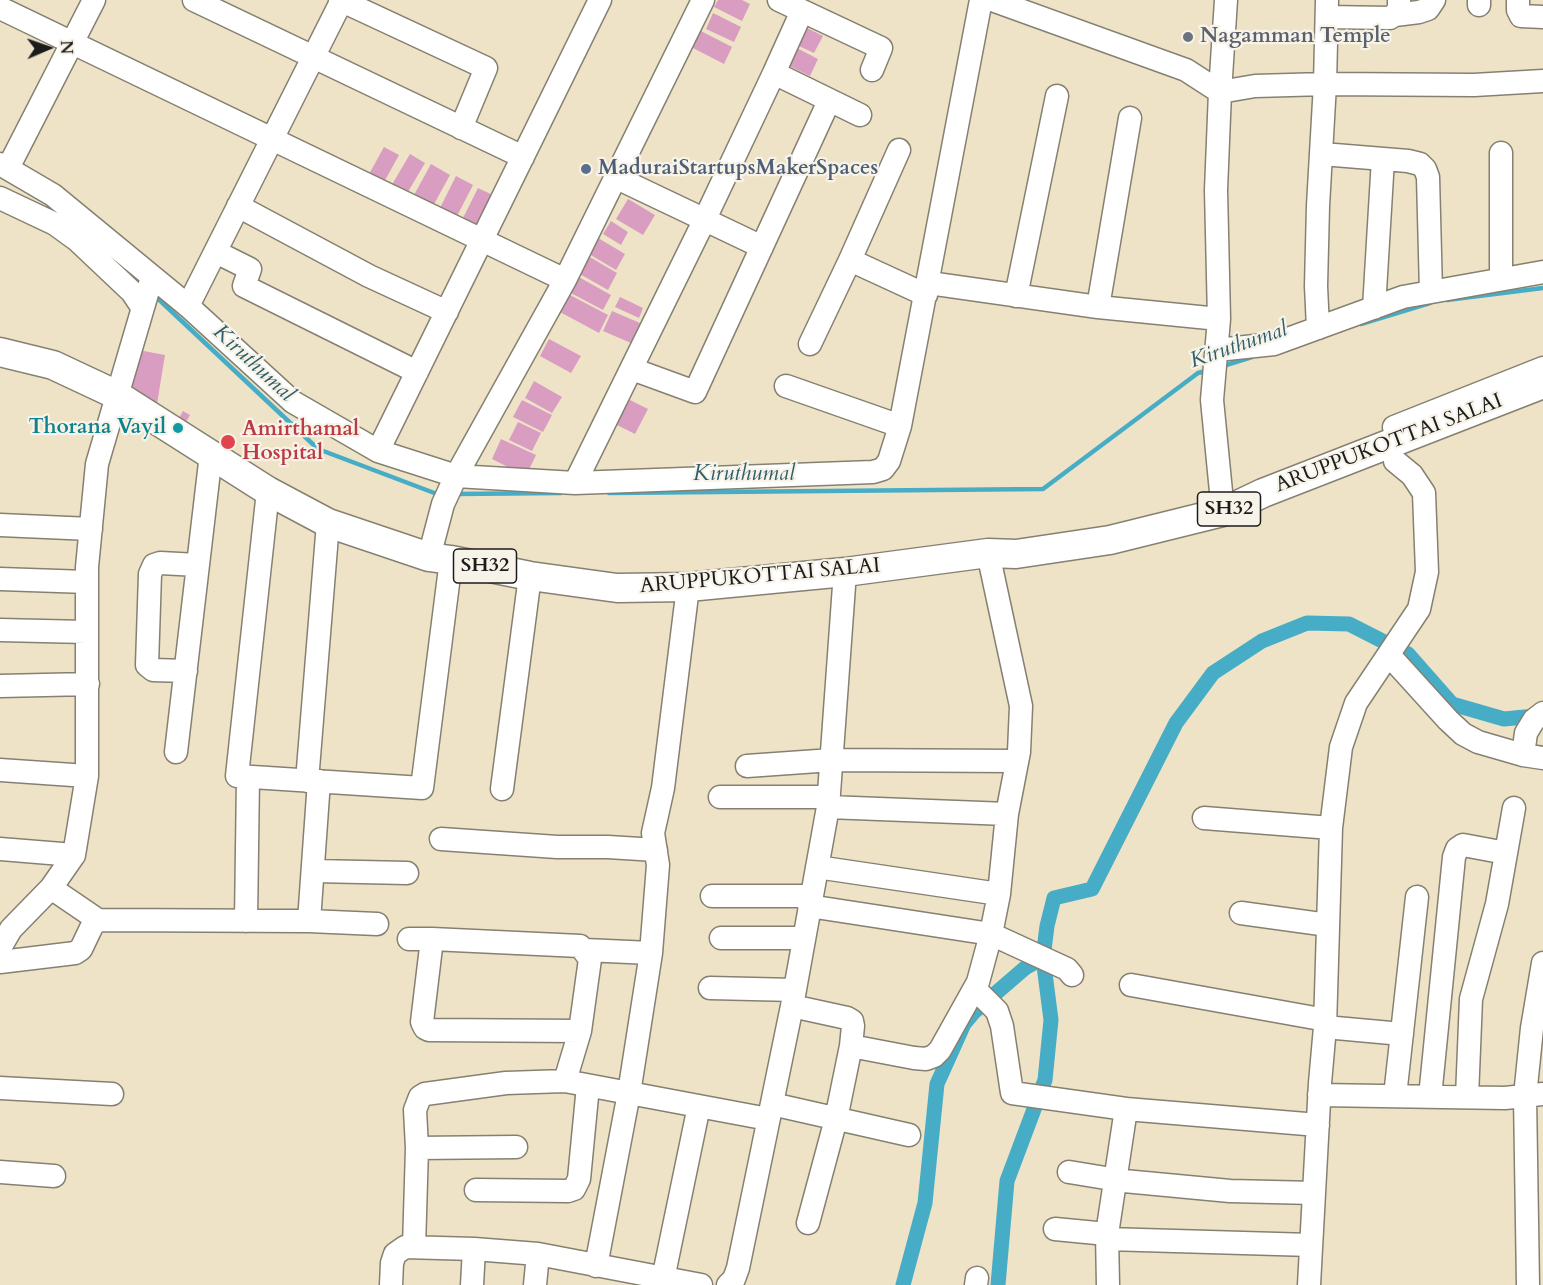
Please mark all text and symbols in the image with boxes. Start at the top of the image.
north arrow [18,18,78,78]
place label: Nagamman Temple [1200,24,1391,50]
marker: Nagamman Temple [1181,30,1195,44]
text: N [55,40,77,55]
place label: MaduraiStartupsMakerSpaces [598,156,878,182]
marker: MaduraiStartupsMakerSpaces [579,162,593,176]
water label: Kiruthumal [1187,317,1291,375]
water label: Kiruthumal [207,320,299,408]
street label: ARUPPUKOTTAI SALAI [1272,389,1506,499]
place label: Thorana Vayil [29,415,166,441]
place label: Amirthamal Hospital [242,417,359,467]
marker: Thorana Vayil [171,421,185,435]
marker: Amirthamal Hospital [219,433,237,451]
water label: Kiruthumal [693,462,795,488]
road number: SH32 [1198,492,1260,526]
road number: SH32 [454,549,516,583]
street label: ARUPPUKOTTAI SALAI [639,554,881,600]

